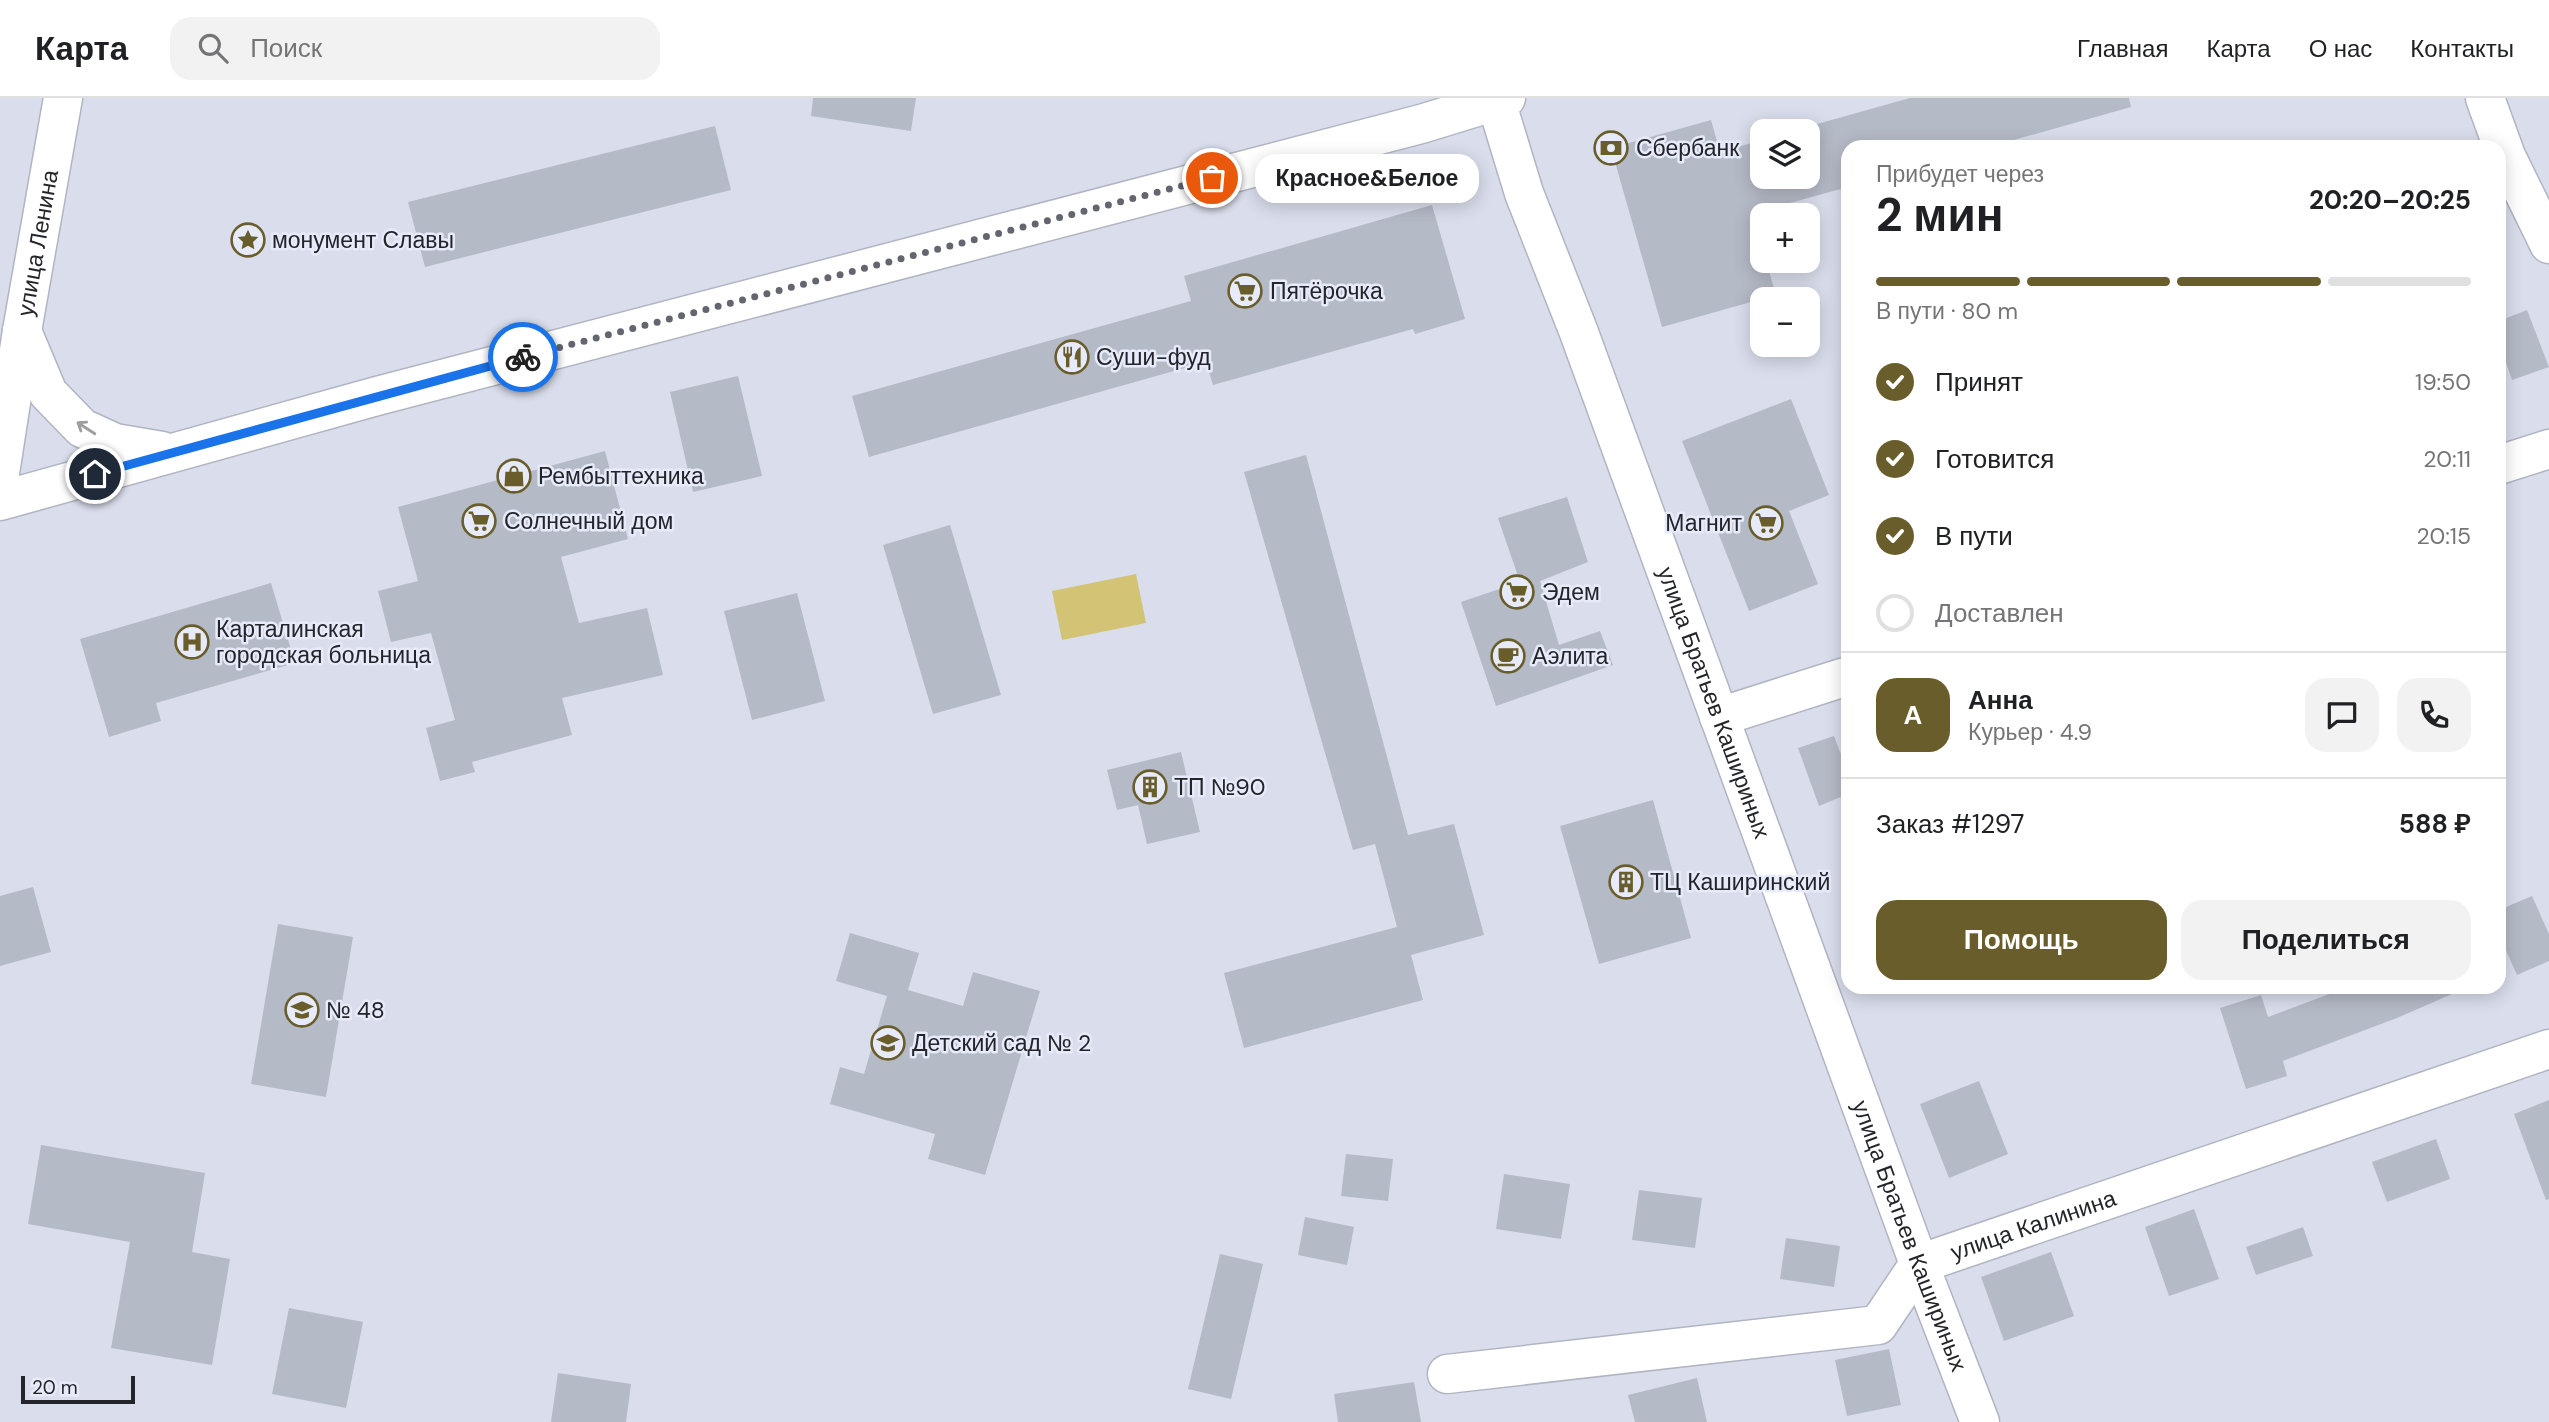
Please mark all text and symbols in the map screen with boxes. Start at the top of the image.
search box [170,17,660,80]
text: Карта [35,27,128,70]
icon: search [194,29,232,67]
text: Поиск [250,31,322,65]
text: Главная [2077,33,2168,64]
text: Карта [2206,33,2271,64]
text: О нас [2309,33,2372,64]
text: Контакты [2410,33,2514,64]
map controls [1750,119,1820,357]
button: layers [1750,119,1820,189]
bank icon: Сбербанк [1592,129,1630,167]
place label: Сбербанк [1636,133,1740,163]
pin [1182,148,1242,208]
callout: Красное&Белое [1254,154,1478,202]
icon: bag [1193,159,1231,197]
text: Прибудет через [1876,159,2044,189]
text: Красное&Белое [1276,163,1458,193]
street label: улица Ленина [10,167,65,319]
text: 20:20–20:25 [2309,183,2471,217]
text: 2 мин [1876,185,2003,245]
button: + [1750,203,1820,273]
place icon: монумент Славы [229,221,267,259]
place label: монумент Славы [272,225,454,255]
supermarket icon: Пятёрочка [1226,272,1264,310]
place label: Пятёрочка [1270,276,1383,306]
button: − [1750,287,1820,357]
text: В пути · 80 m [1876,296,2018,326]
courier [488,322,558,392]
icon: bike [504,338,542,376]
restaurant icon: Суши-фуд [1053,338,1091,376]
place label: Суши-фуд [1096,342,1211,372]
icon: check [1876,363,1914,401]
text: Принят [1935,365,2023,399]
text: 19:50 [2415,367,2471,397]
one-way arrow [77,421,96,435]
icon: check [1876,440,1914,478]
text: Готовится [1935,442,2054,476]
pin [65,444,125,504]
text: 20:11 [2423,444,2471,474]
icon: home [76,455,114,493]
shop icon: Рембыттехника [495,457,533,495]
place label: Рембыттехника [538,461,704,491]
supermarket icon: Солнечный дом [460,502,498,540]
supermarket icon: Магнит [1747,504,1785,542]
place label: Солнечный дом [504,506,673,536]
place label: Магнит [1665,508,1742,538]
icon: check [1876,517,1914,555]
text: В пути [1935,519,2013,553]
text: 20:15 [2416,521,2471,551]
street label: улица Братьев Кашириных [1651,563,1778,843]
supermarket icon: Эдем [1498,573,1536,611]
place label: Эдем [1542,577,1600,607]
text: Доставлен [1935,596,2064,630]
place label: Карталинская городская больница [216,614,431,670]
hospital icon: Карталинская городская больница [173,623,211,661]
cafe icon: Аэлита [1489,637,1527,675]
place label: Аэлита [1532,641,1609,671]
button: chat [2305,678,2379,752]
button: phone [2397,678,2471,752]
text: Анна [1968,683,2033,717]
text: А [1904,698,1922,732]
text: Курьер · 4.9 [1968,717,2092,747]
building icon: ТП №90 [1131,768,1169,806]
place label: ТП №90 [1174,772,1266,802]
text: Заказ #1297 [1876,807,2024,841]
text: 588 ₽ [2399,807,2471,841]
building icon: ТЦ Каширинский [1607,863,1645,901]
place label: ТЦ Каширинский [1650,867,1830,897]
button: Помощь [1876,900,2167,980]
button: Поделиться [2181,900,2471,980]
school or university icon: № 48 [283,991,321,1029]
place label: № 48 [326,995,385,1025]
school or university icon: Детский сад № 2 [869,1024,907,1062]
place label: Детский сад № 2 [912,1028,1091,1058]
street label: улица Братьев Кашириных [1845,1096,1974,1376]
street label: улица Калинина [1947,1183,2120,1267]
scale bar [21,1373,135,1405]
text: 20 m [32,1375,78,1400]

